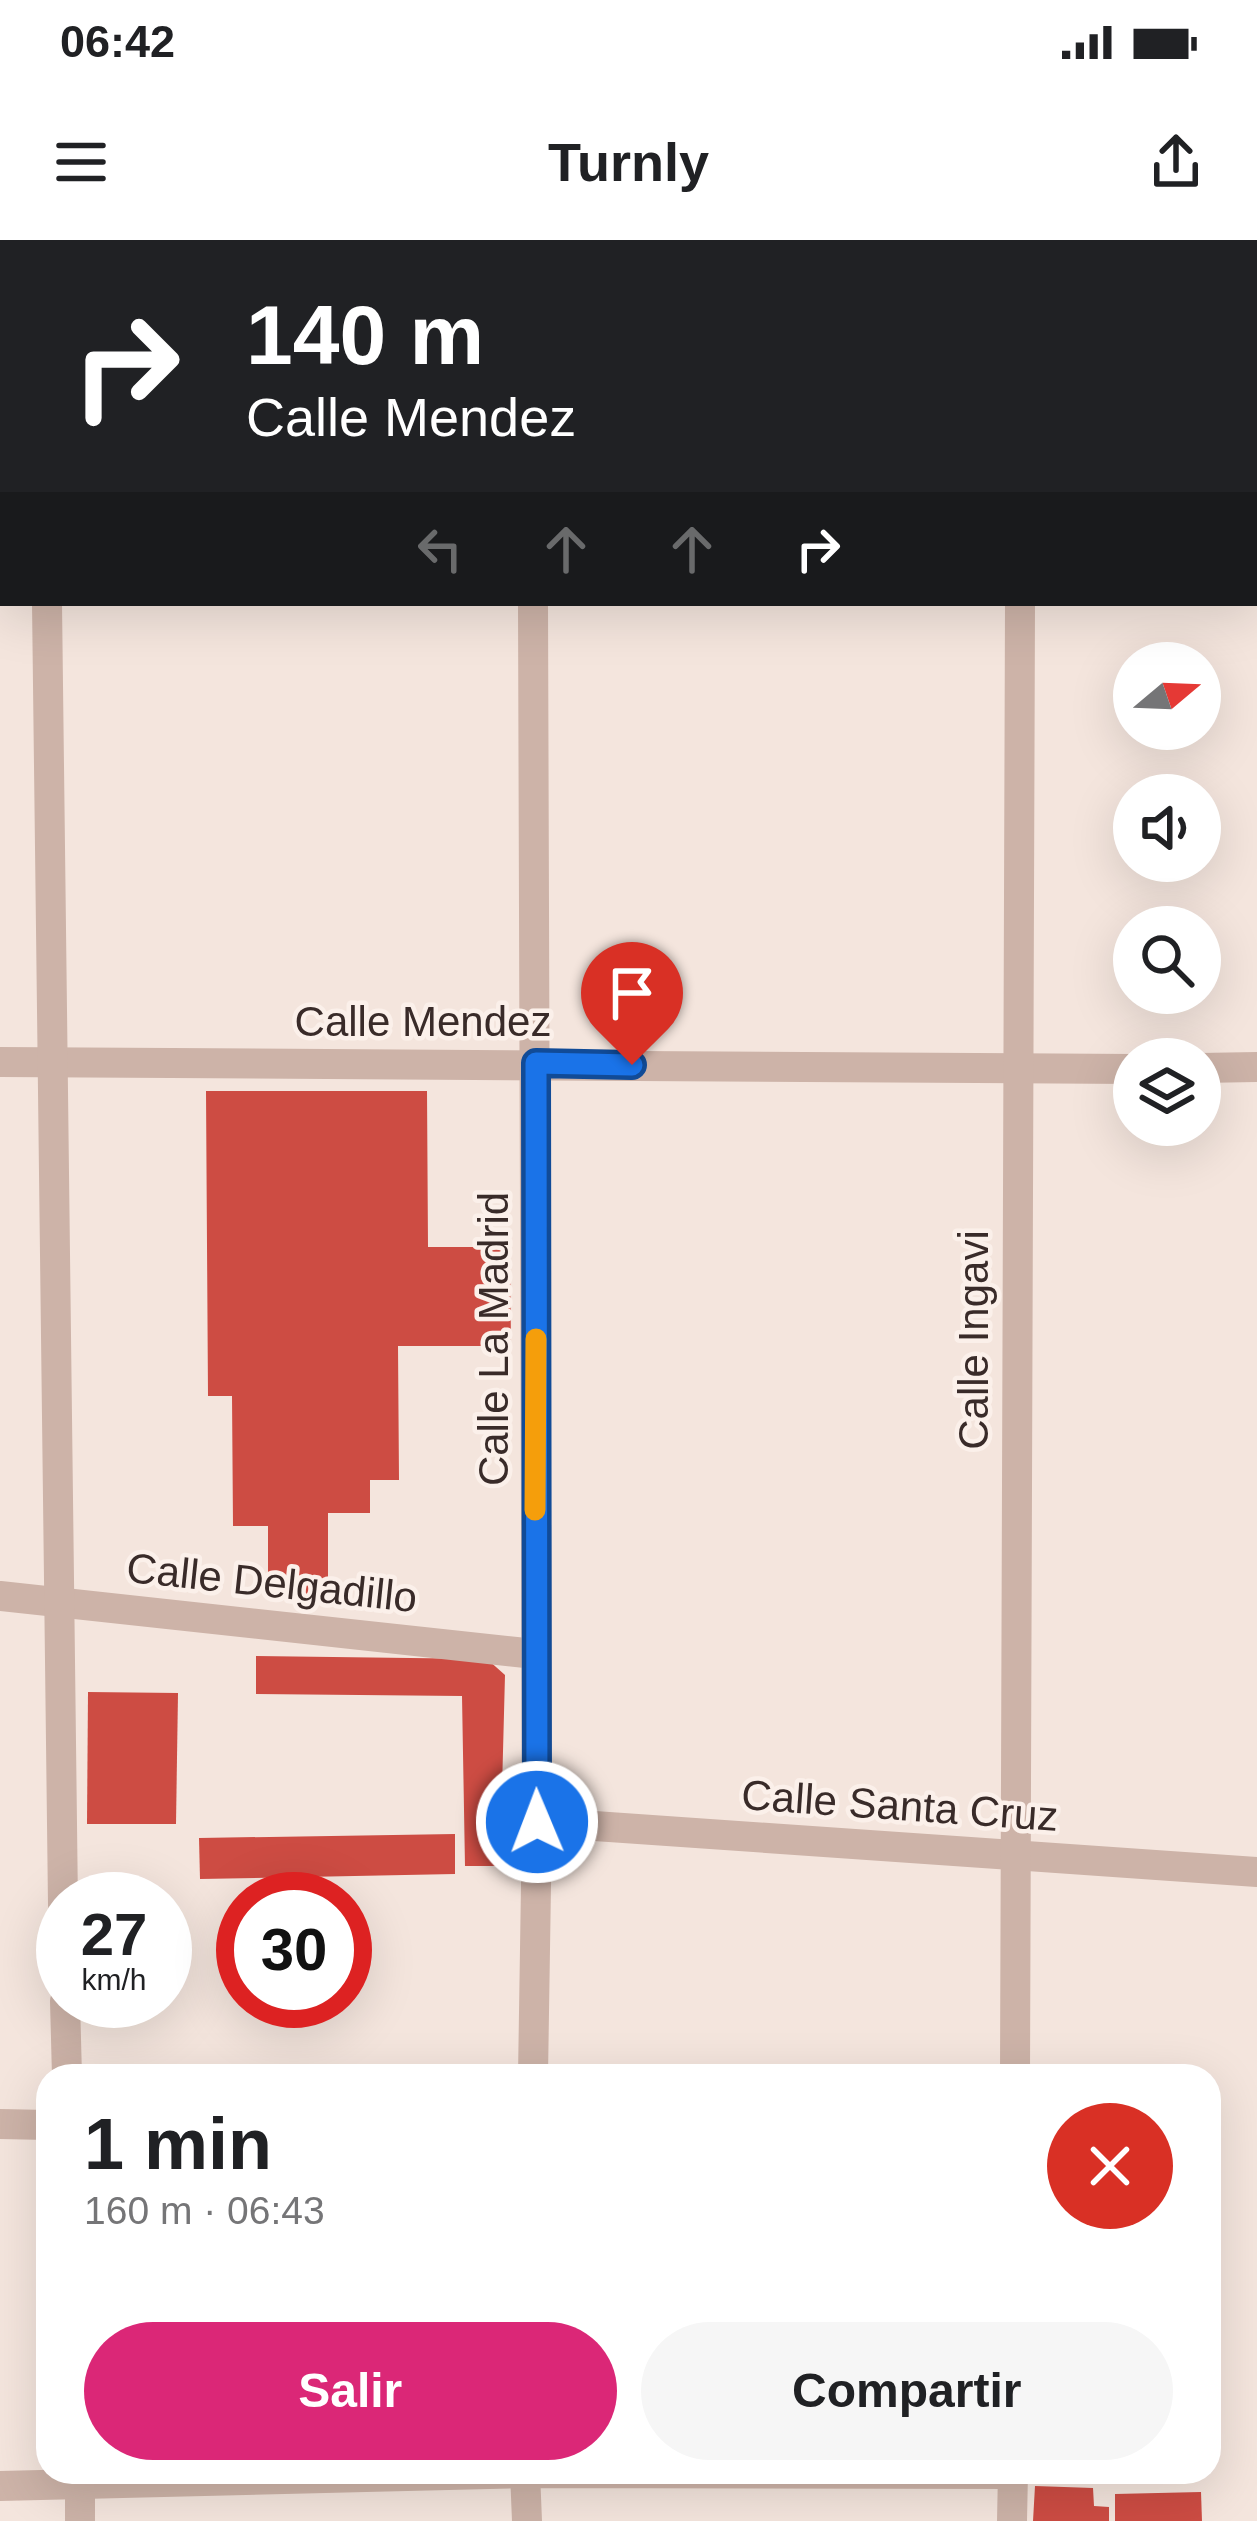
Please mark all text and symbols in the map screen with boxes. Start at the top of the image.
text: 06:42 [60,16,175,67]
icon: menu [48,129,114,195]
icon: share [1143,129,1209,195]
text: Turnly [548,132,709,192]
icon: right [48,288,204,444]
text: 140 m [246,288,484,382]
text: Calle Mendez [246,387,576,447]
icon: left [407,516,473,582]
icon: ahead [533,516,599,582]
icon: ahead [659,516,725,582]
icon: right [785,516,851,582]
north arrow [1113,642,1221,750]
map controls [1113,642,1221,1146]
button: sound [1113,774,1221,882]
button: search [1113,906,1221,1014]
pin [581,942,683,1065]
icon: arrive [599,960,665,1026]
street label: Calle Mendez [295,998,551,1045]
button: layers [1113,1038,1221,1146]
street label: Calle La Madrid [470,1192,517,1486]
street label: Calle Ingavi [950,1230,997,1450]
street label: Calle Delgadillo [124,1544,420,1621]
position arrow [474,1759,600,1885]
street label: Calle Santa Cruz [740,1771,1060,1840]
speed limit sign: 30 [216,1872,372,2028]
text: 27 [81,1901,147,1968]
text: km/h [81,1963,147,1996]
button: close [1047,2103,1173,2229]
text: 1 min [84,2104,272,2184]
text: 160 m · 06:43 [84,2189,325,2232]
button: Salir [84,2322,617,2460]
button: Compartir [641,2322,1173,2460]

